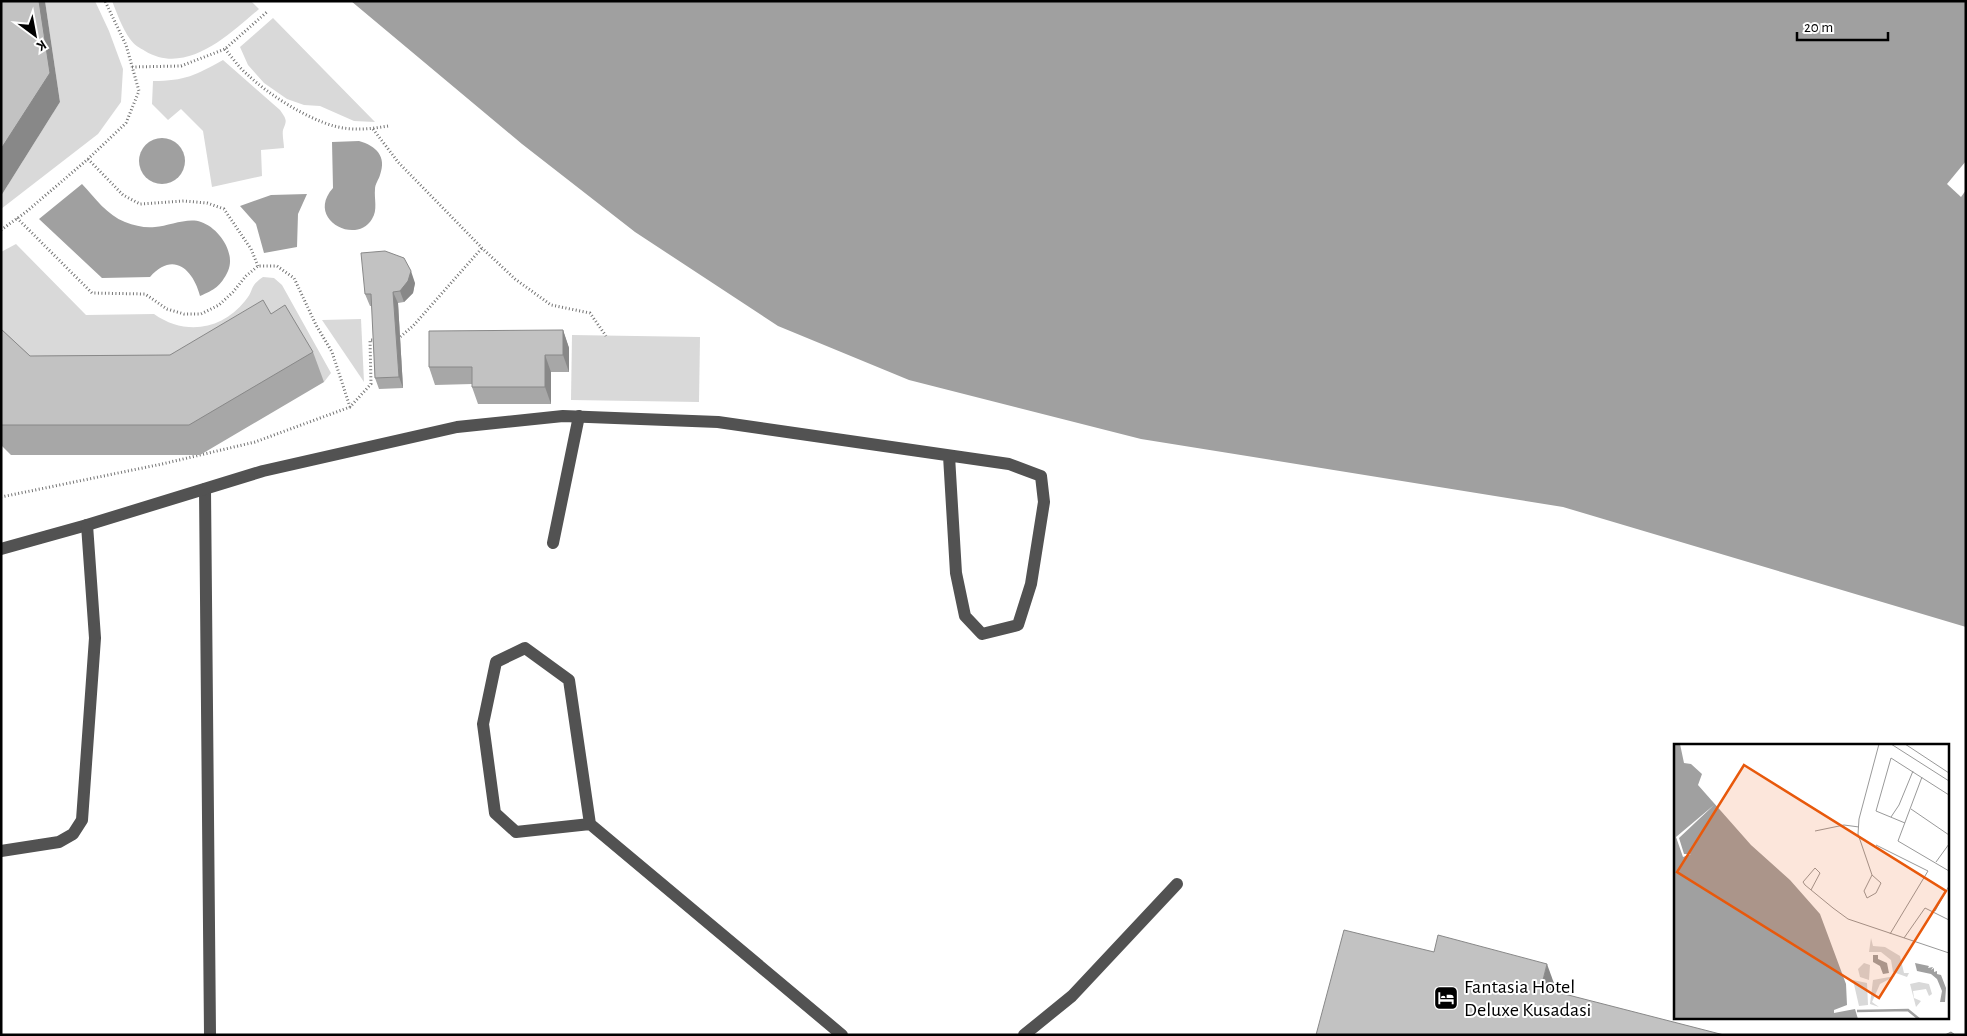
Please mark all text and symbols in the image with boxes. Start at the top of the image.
north arrow [10,10,60,60]
scale bar [1797,10,1888,42]
text: 20 m [1804,20,1833,35]
text: K [33,37,49,54]
inset map [1674,744,1950,1018]
place label: Fantasia Hotel Deluxe Kusadasi [1464,977,1591,1020]
hotel icon: Fantasia Hotel Deluxe Kusadasi [1433,985,1459,1011]

